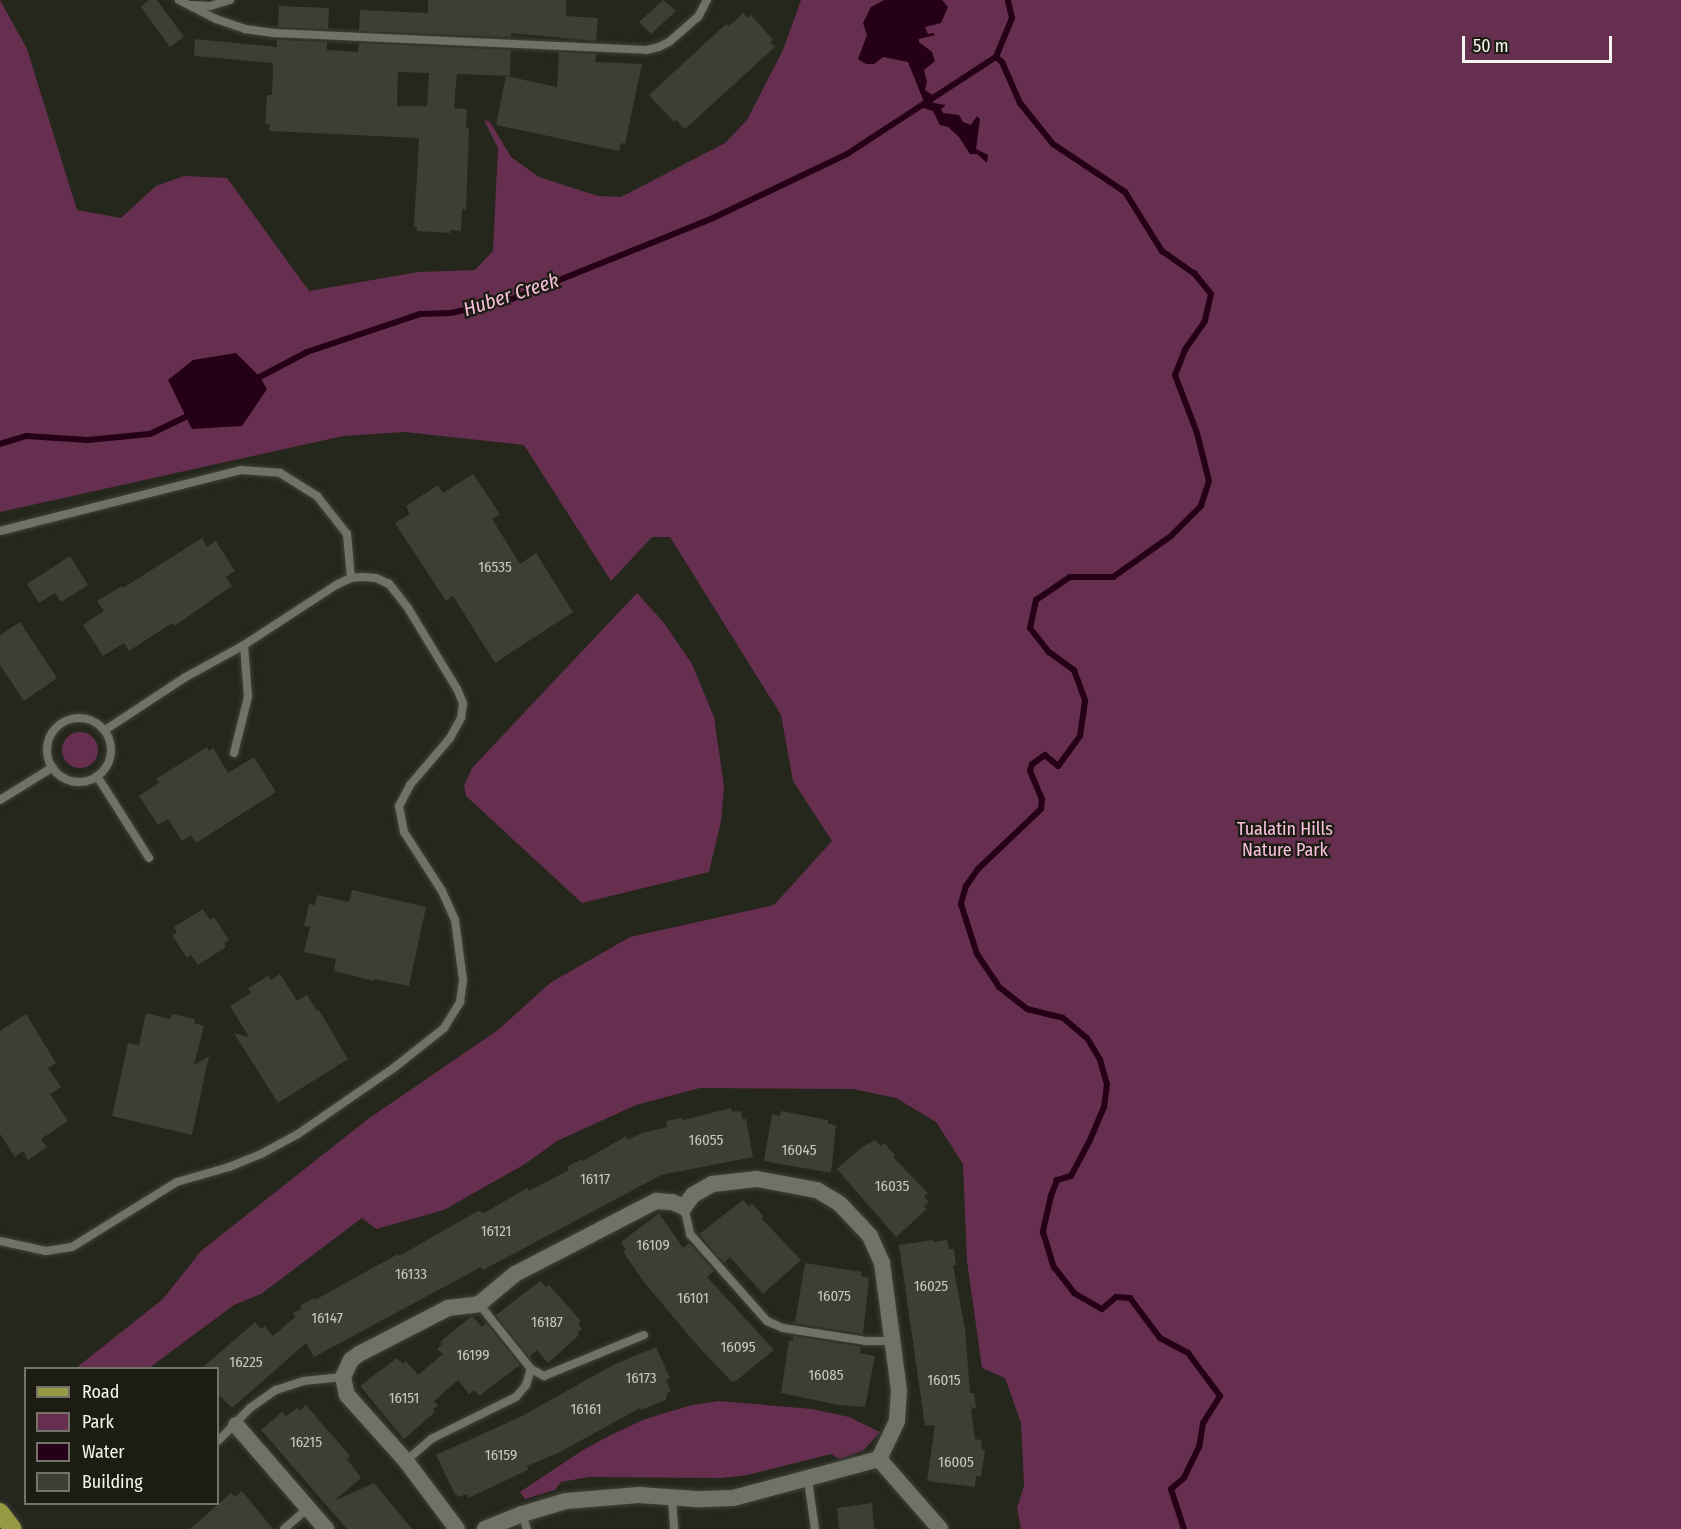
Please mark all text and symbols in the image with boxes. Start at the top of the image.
scale bar [1465,24,1615,62]
text: 50 m [1473,35,1509,57]
water label: Huber Creek [460,268,562,322]
house number: 16535 [478,559,512,577]
park label: Tualatin Hills Nature Park [1237,819,1333,862]
house number: 16055 [689,1132,723,1150]
house number: 16045 [781,1142,817,1160]
house number: 16117 [580,1171,610,1189]
house number: 16035 [875,1178,909,1196]
house number: 16121 [481,1223,511,1241]
house number: 16109 [636,1237,670,1255]
house number: 16133 [395,1266,427,1284]
house number: 16025 [914,1278,948,1296]
house number: 16075 [817,1288,851,1306]
house number: 16101 [677,1290,709,1308]
house number: 16147 [311,1310,343,1328]
house number: 16187 [531,1314,563,1332]
house number: 16095 [720,1339,756,1357]
house number: 16199 [456,1347,490,1365]
house number: 16225 [229,1354,263,1372]
legend [24,1367,219,1505]
house number: 16085 [808,1367,844,1385]
house number: 16173 [625,1370,657,1388]
house number: 16015 [927,1372,961,1390]
text: Road [82,1381,119,1403]
house number: 16151 [389,1390,419,1408]
house number: 16161 [570,1401,602,1419]
text: Park [82,1411,114,1433]
house number: 16215 [290,1434,322,1452]
text: Water [82,1441,125,1463]
house number: 16159 [485,1447,517,1465]
house number: 16005 [938,1454,974,1472]
text: Building [82,1471,143,1493]

